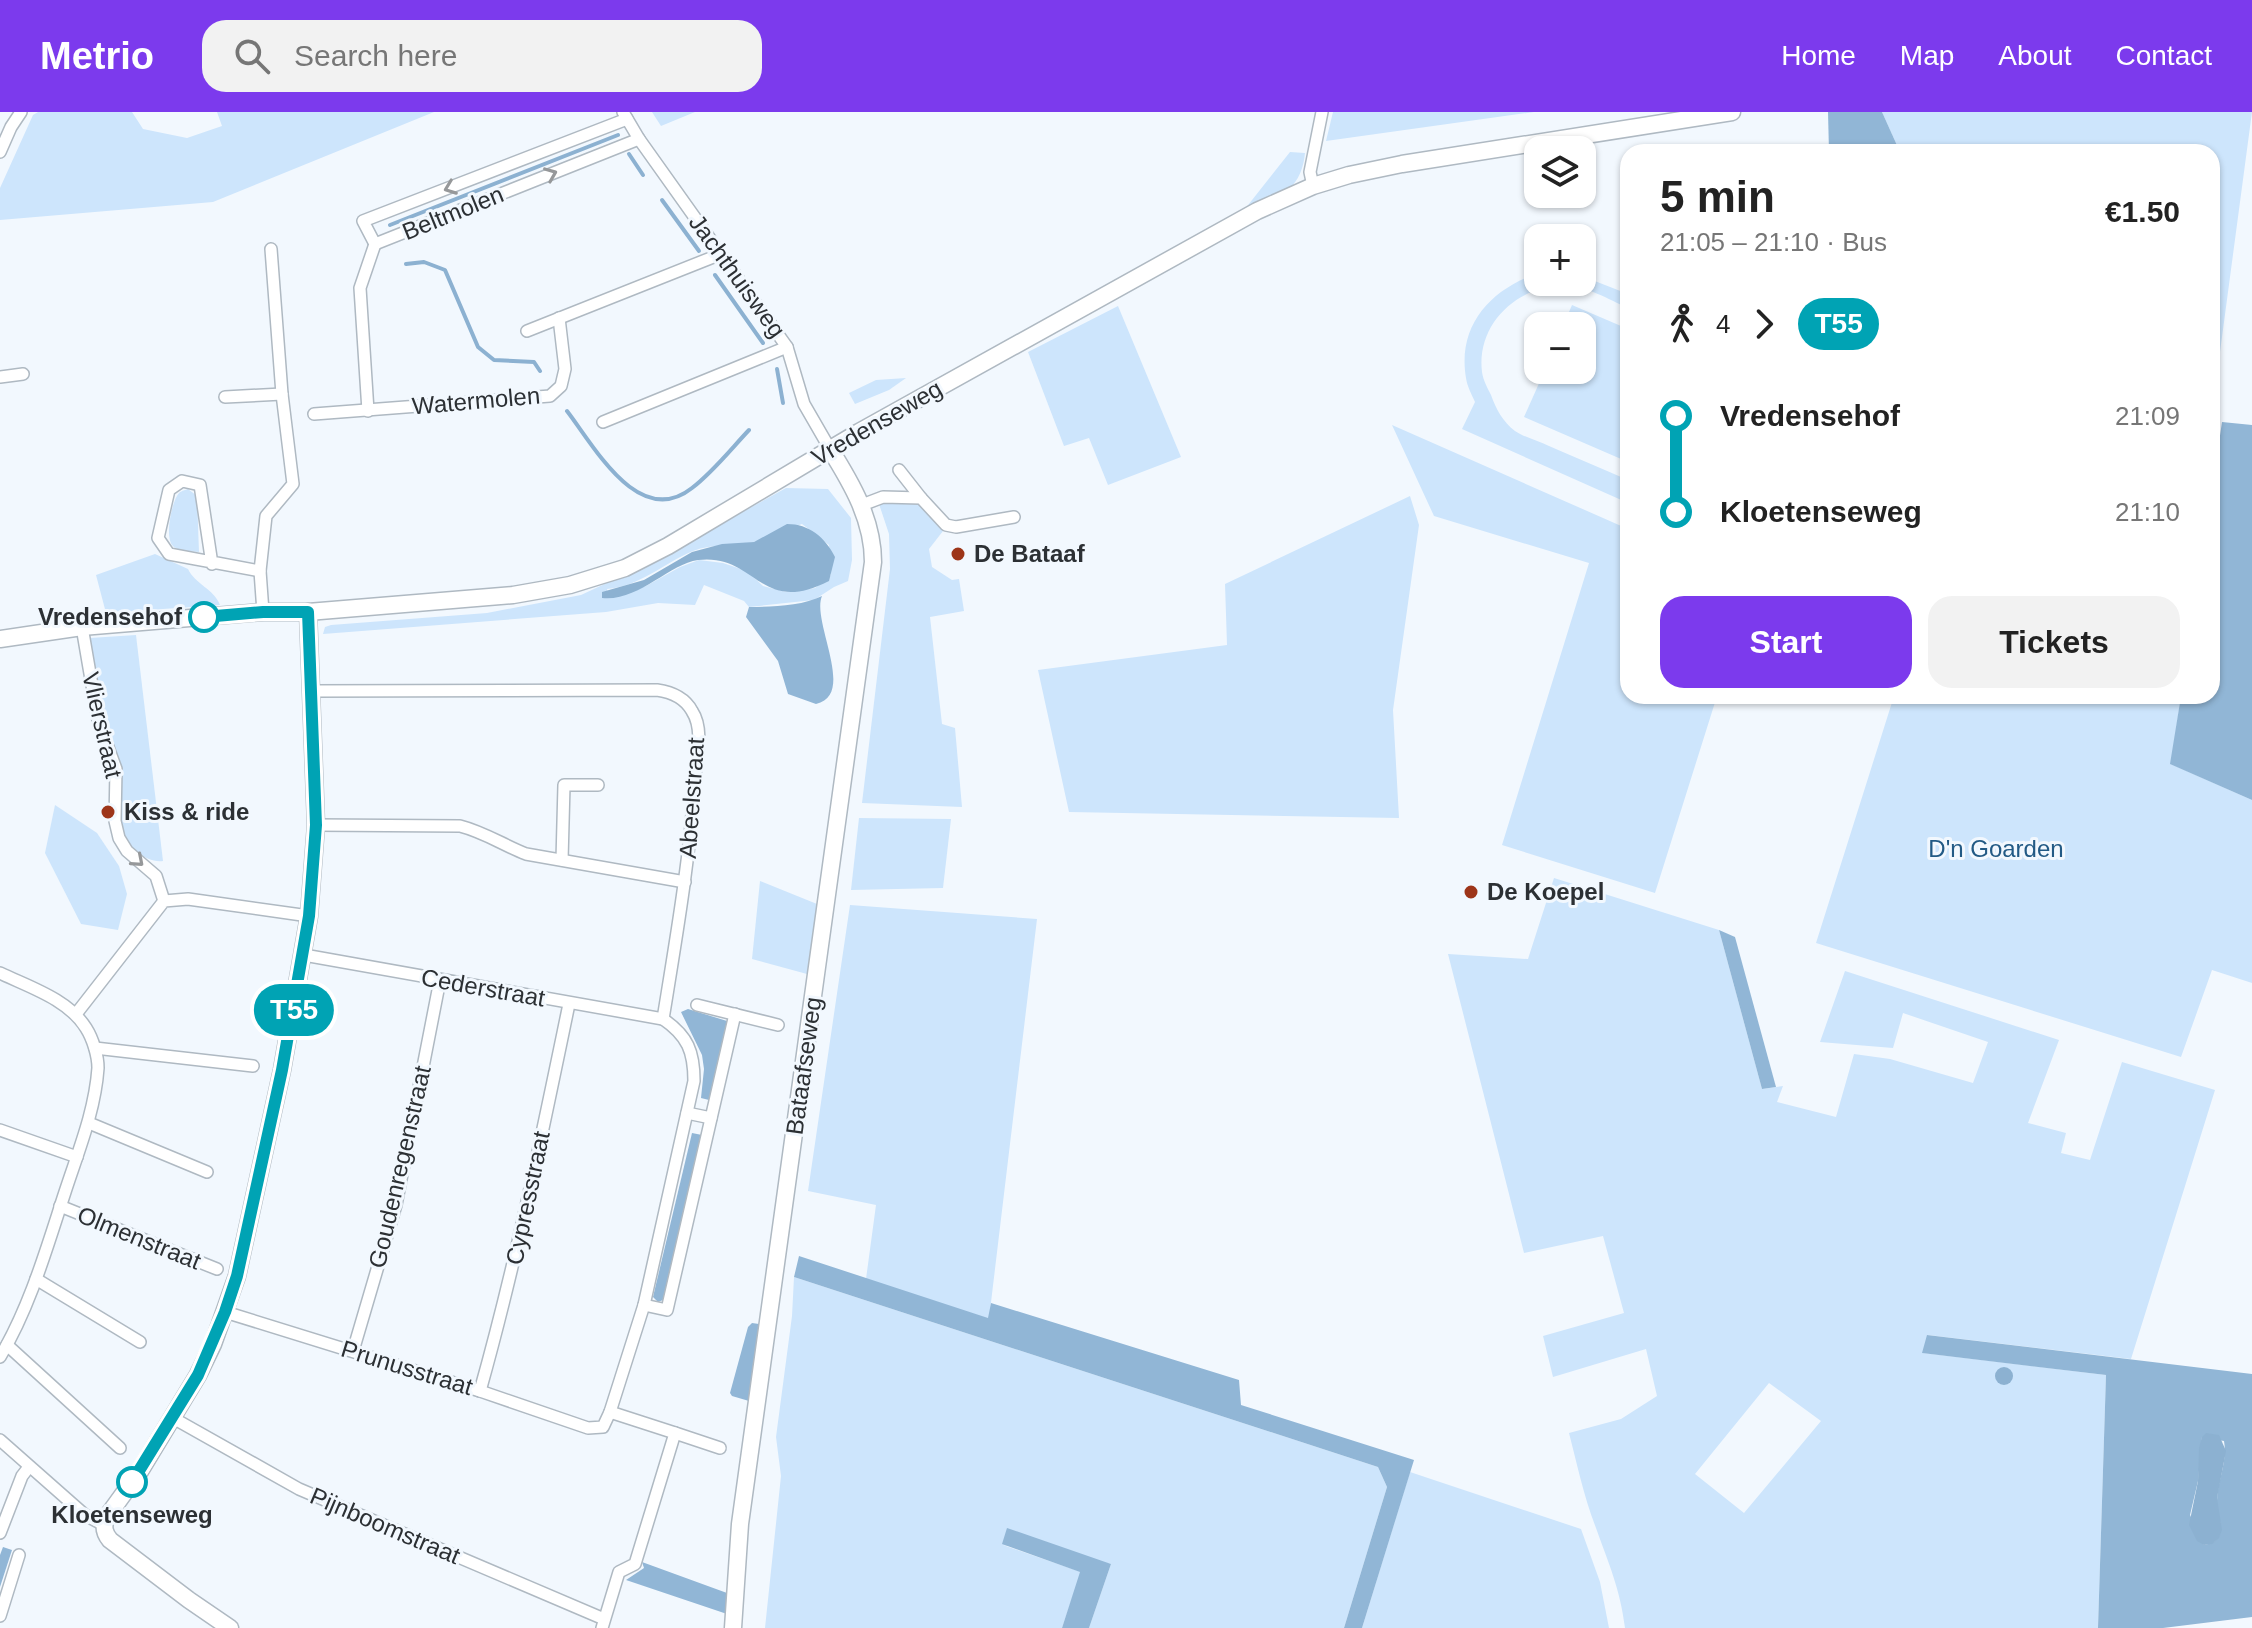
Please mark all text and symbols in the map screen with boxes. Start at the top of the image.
search box [202,20,762,92]
icon: search [230,34,274,78]
text: Metrio [40,35,154,77]
text: Search here [294,39,457,72]
text: Home [1781,40,1856,71]
text: Map [1900,40,1954,71]
text: About [1998,40,2072,71]
text: Contact [2116,40,2212,71]
map controls [1524,136,1596,384]
button: layers [1524,136,1596,208]
one-way arrow [543,167,557,184]
text: 5 min [1660,172,1775,221]
one-way arrow [444,178,458,195]
street label: Beltmolen [398,180,507,245]
text: €1.50 [2105,195,2180,228]
street label: Jachthuisweg [684,209,791,342]
button: + [1524,224,1596,296]
text: 21:05 – 21:10 · Bus [1660,227,1887,257]
icon: walk [1660,302,1704,346]
icon: forward [1742,302,1786,346]
text: T55 [1814,308,1863,339]
text: 4 [1716,309,1730,339]
button: − [1524,312,1596,384]
street label: Vredenseweg [807,374,947,471]
street label: Watermolen [411,381,541,420]
text: Vredensehof [1720,399,1900,432]
text: 21:09 [2115,401,2180,431]
text: Kloetenseweg [1720,495,1922,528]
text: 21:10 [2115,497,2180,527]
place label: De Bataaf [974,540,1086,567]
marker: De Bataaf [949,545,967,563]
button: Start [1660,596,1912,688]
button: Tickets [1928,596,2180,688]
marker: Vredensehof [189,602,219,632]
place label: Vredensehof [38,603,183,630]
street label: Vlierstraat [77,669,128,781]
street label: Abeelstraat [674,736,709,859]
place label: Kiss & ride [124,798,249,825]
marker: Kiss & ride [99,803,117,821]
park label: D'n Goarden [1928,835,2064,862]
one-way arrow [129,851,144,866]
place label: De Koepel [1487,878,1604,905]
marker: De Koepel [1462,883,1480,901]
street label: Cederstraat [419,963,548,1012]
line badge: T55 [248,984,340,1036]
text: T55 [270,994,318,1025]
street label: Bataafseweg [780,995,827,1137]
street label: Goudenregenstraat [363,1063,436,1271]
street label: Cypresstraat [500,1128,555,1267]
street label: Olmenstraat [74,1201,205,1275]
street label: Prunusstraat [338,1335,476,1400]
marker: Kloetenseweg [117,1467,147,1497]
street label: Pijnboomstraat [306,1482,464,1569]
place label: Kloetenseweg [51,1501,213,1528]

